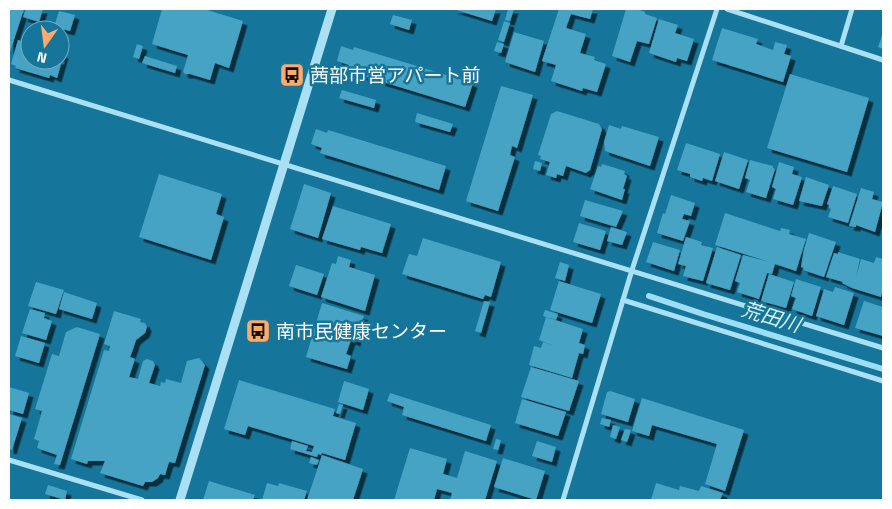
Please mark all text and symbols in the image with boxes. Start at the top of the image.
north arrow [20,20,70,70]
text: N [34,47,49,69]
place label: 茜部市営アパート前 [310,60,481,89]
bus stop icon: 茜部市営アパート前 [279,62,305,88]
water label: 荒田川 [738,293,806,341]
place label: 南市民健康センター [276,316,447,345]
bus stop icon: 南市民健康センター [245,318,271,344]

